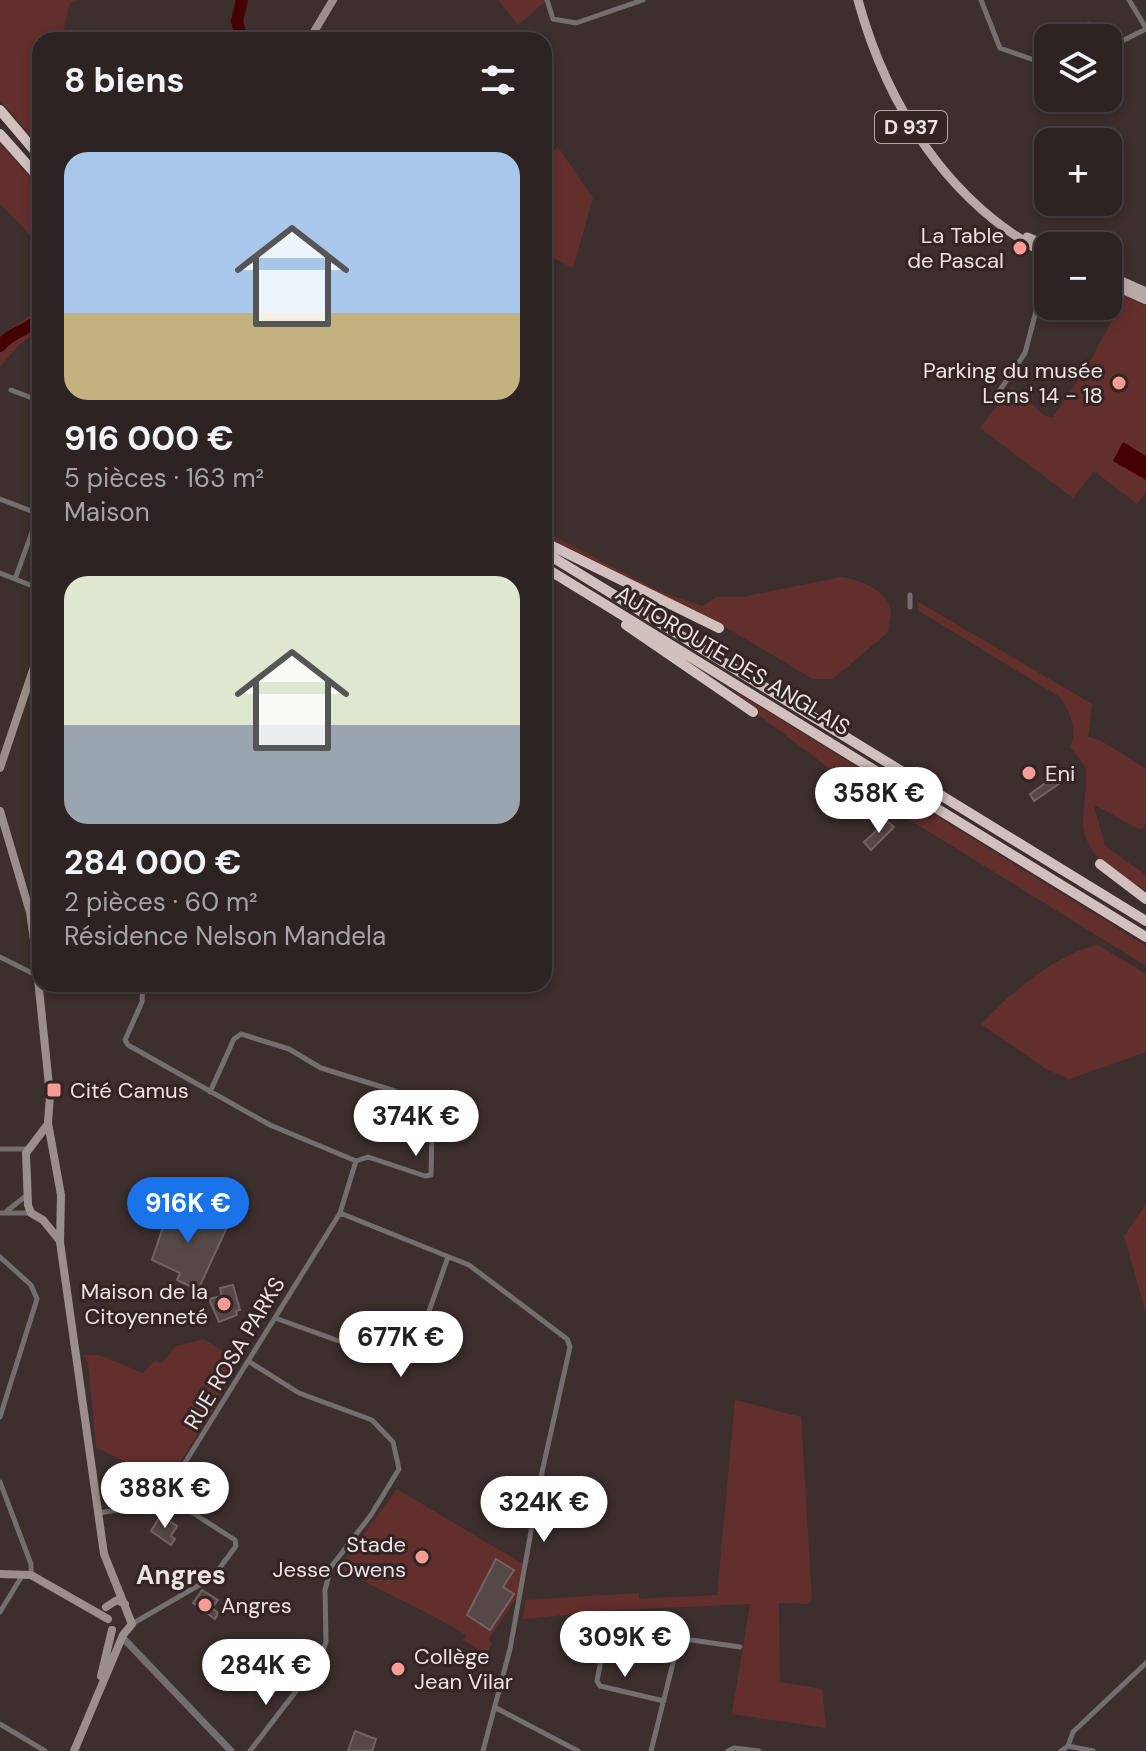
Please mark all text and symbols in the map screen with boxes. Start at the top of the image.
map controls [1034,24,1122,320]
button: layers [1034,24,1122,112]
text: 8 biens [64,58,185,103]
icon: filters [476,58,520,102]
road number: D 937 [875,111,947,143]
button: + [1034,128,1122,216]
icon: home [220,204,364,348]
place label: La Table de Pascal [907,221,1004,275]
button: − [1034,232,1122,320]
marker: La Table de Pascal [1011,239,1029,257]
place label: Parking du musée Lens' 14 - 18 [923,356,1103,410]
marker: Parking du musée Lens' 14 - 18 [1110,374,1128,392]
text: 916 000 € [64,416,234,461]
text: 5 pièces · 163 m² [64,461,264,495]
text: Maison [64,495,150,529]
street label: AUTOROUTE DES ANGLAIS [610,579,855,742]
icon: home [220,628,364,772]
place label: Eni [1045,759,1075,788]
marker: Eni [1020,764,1038,782]
pin: 358K € [814,767,944,835]
text: 358K € [833,776,925,810]
text: 284 000 € [64,840,242,885]
text: 2 pièces · 60 m² [64,885,258,919]
text: Résidence Nelson Mandela [64,919,386,953]
place label: Cité Camus [70,1076,189,1105]
marker: Cité Camus [45,1081,63,1099]
pin: 374K € [351,1090,481,1158]
text: 374K € [372,1099,460,1133]
pin: 916K € [123,1177,253,1245]
text: 916K € [145,1186,231,1220]
street label: RUE ROSA PARKS [177,1272,291,1435]
place label: Maison de la Citoyenneté [81,1277,208,1331]
marker: Maison de la Citoyenneté [215,1295,233,1313]
pin: 677K € [336,1311,466,1379]
text: 677K € [357,1320,445,1354]
pin: 388K € [100,1462,230,1530]
text: 388K € [119,1471,211,1505]
pin: 324K € [479,1476,609,1544]
text: 324K € [498,1485,590,1519]
place label: Stade Jesse Owens [272,1530,406,1584]
marker: Stade Jesse Owens [413,1548,431,1566]
district label: Angres [136,1558,226,1592]
place label: Angres [221,1591,292,1620]
marker: Angres [196,1596,214,1614]
pin: 309K € [560,1611,690,1679]
text: 309K € [578,1620,672,1654]
pin: 284K € [201,1639,331,1707]
place label: Collège Jean Vilar [414,1642,513,1696]
text: 284K € [220,1648,312,1682]
marker: Collège Jean Vilar [389,1660,407,1678]

